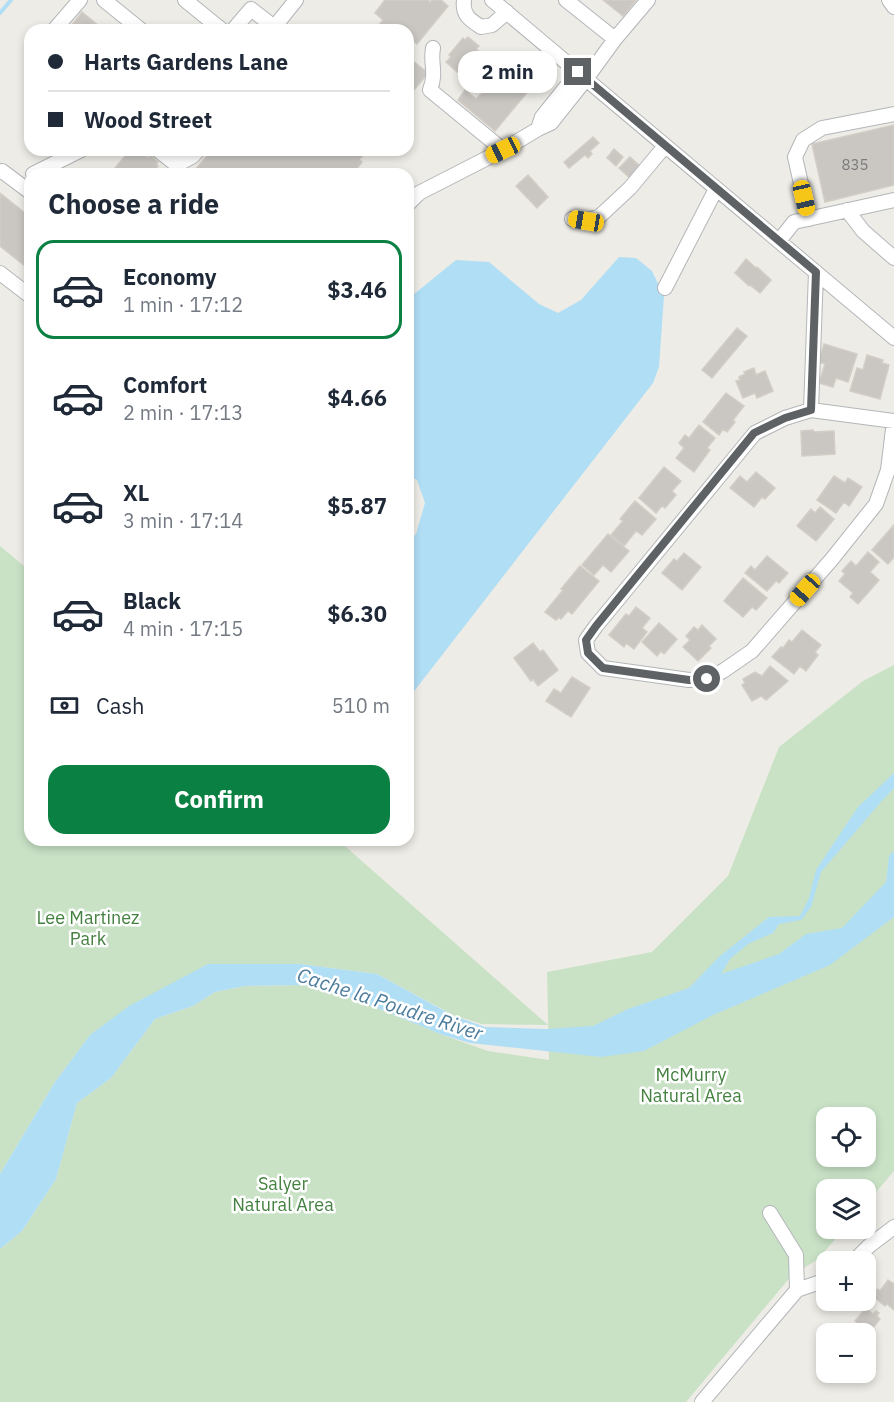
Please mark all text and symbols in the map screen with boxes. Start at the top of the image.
text: Harts Gardens Lane [84,47,288,76]
callout: 2 min [458,51,557,93]
text: 2 min [481,58,534,85]
route end [564,58,591,85]
text: Wood Street [84,105,212,134]
car [483,134,523,166]
house number: 835 [841,155,869,174]
car [791,178,817,218]
text: Choose a ride [48,186,219,221]
car [567,209,605,233]
text: Economy [123,262,217,291]
icon: car [51,263,105,317]
text: $3.46 [327,275,387,304]
text: 1 min · 17:12 [123,291,243,318]
text: Comfort [123,370,207,399]
icon: car [51,371,105,425]
text: $4.66 [327,383,387,412]
text: 2 min · 17:13 [123,399,243,426]
text: XL [123,478,149,507]
icon: car [51,479,105,533]
text: $5.87 [327,491,387,520]
text: 3 min · 17:14 [123,507,243,534]
car [786,571,824,609]
text: Black [123,586,181,615]
icon: car [51,587,105,641]
text: $6.30 [327,599,387,628]
text: 4 min · 17:15 [123,615,243,642]
route start [693,665,720,692]
icon: cash [48,689,81,722]
text: Cash [96,691,145,720]
text: 510 m [332,692,390,719]
button: Confirm [48,765,390,834]
park label: Lee Martinez Park [37,906,139,950]
water label: Cache la Poudre River [294,961,487,1046]
park label: McMurry Natural Area [640,1063,742,1107]
map controls [816,1107,876,1383]
button: locate [816,1107,876,1167]
park label: Salyer Natural Area [232,1172,334,1216]
button: layers [816,1179,876,1239]
button: + [816,1251,876,1311]
button: − [816,1323,876,1383]

